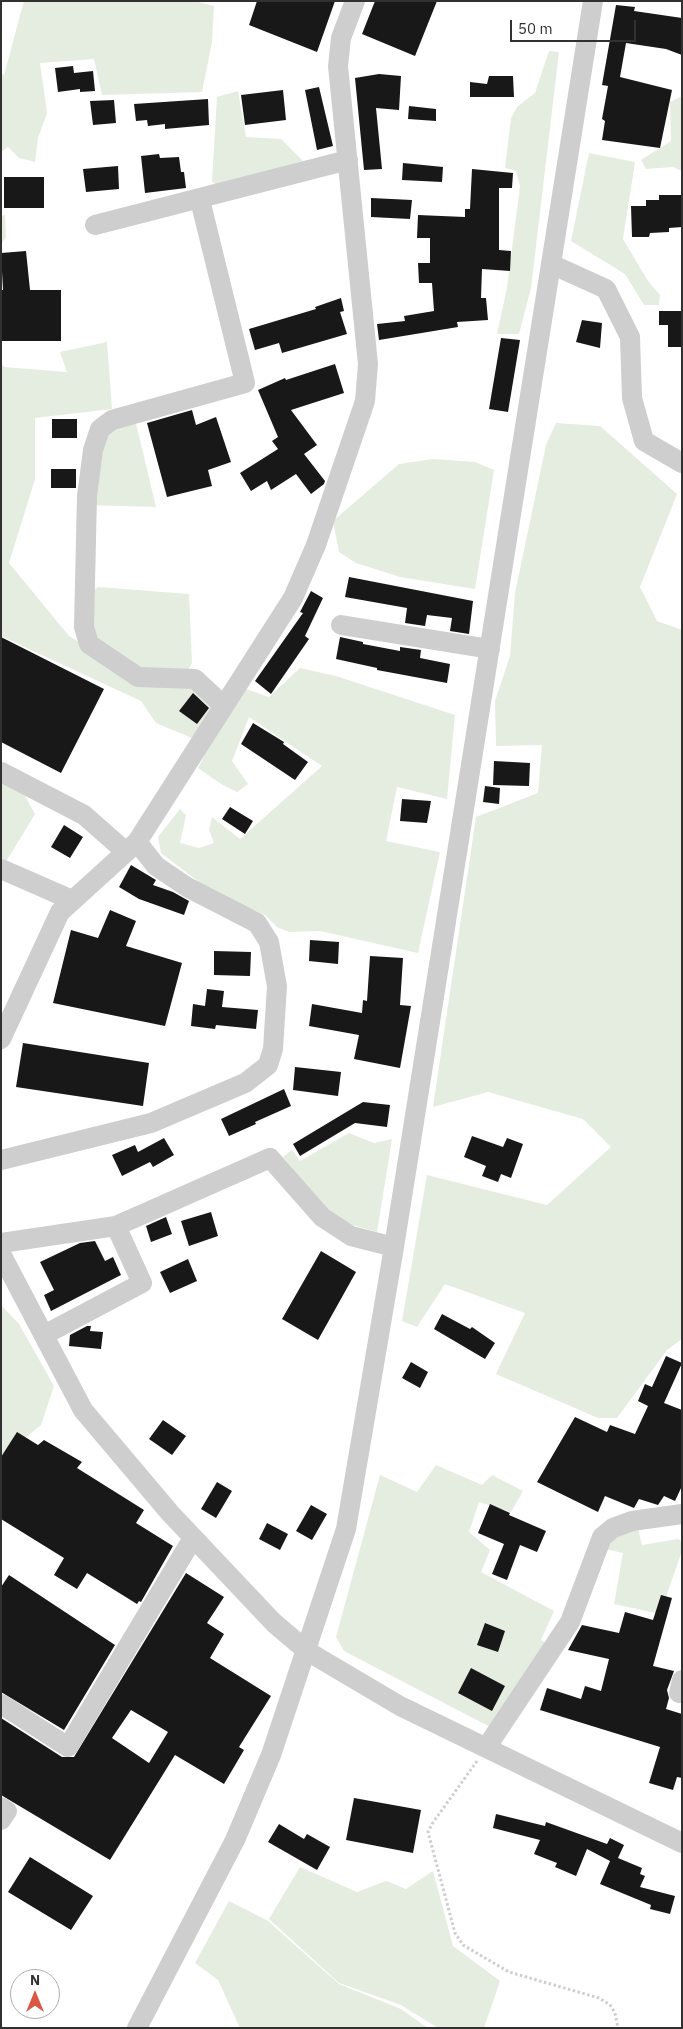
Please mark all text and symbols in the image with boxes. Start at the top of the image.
scale bar [513,10,639,42]
text: 50 m [518,19,553,38]
north arrow [10,1969,60,2019]
text: N [30,1971,40,1989]

